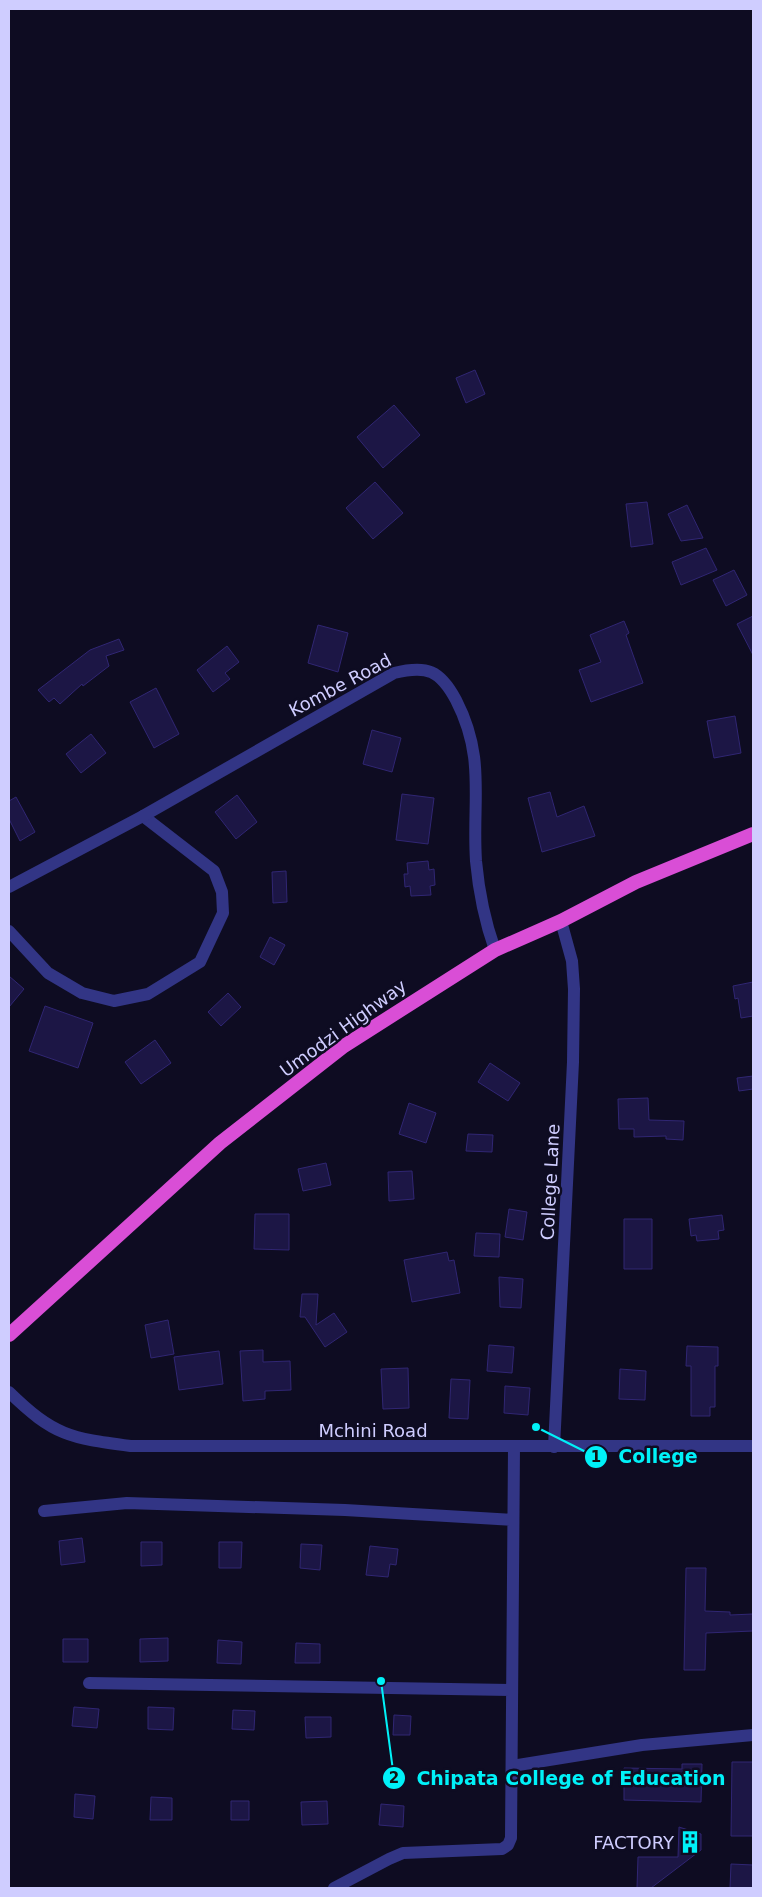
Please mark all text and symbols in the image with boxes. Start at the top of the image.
street label: Kombe Road [285,649,395,721]
street label: Umodzi Highway [276,975,411,1081]
street label: College Lane [536,1123,564,1241]
street label: Mchini Road [318,1420,428,1441]
callout: College [584,1440,708,1474]
text: College [618,1445,698,1467]
text: 1 [591,1448,601,1466]
callout: Chipata College of Education [381,1761,735,1795]
text: Chipata College of Education [416,1767,726,1789]
text: 2 [389,1769,399,1787]
building icon: FACTORY [677,1829,703,1855]
place label: FACTORY [593,1832,675,1853]

